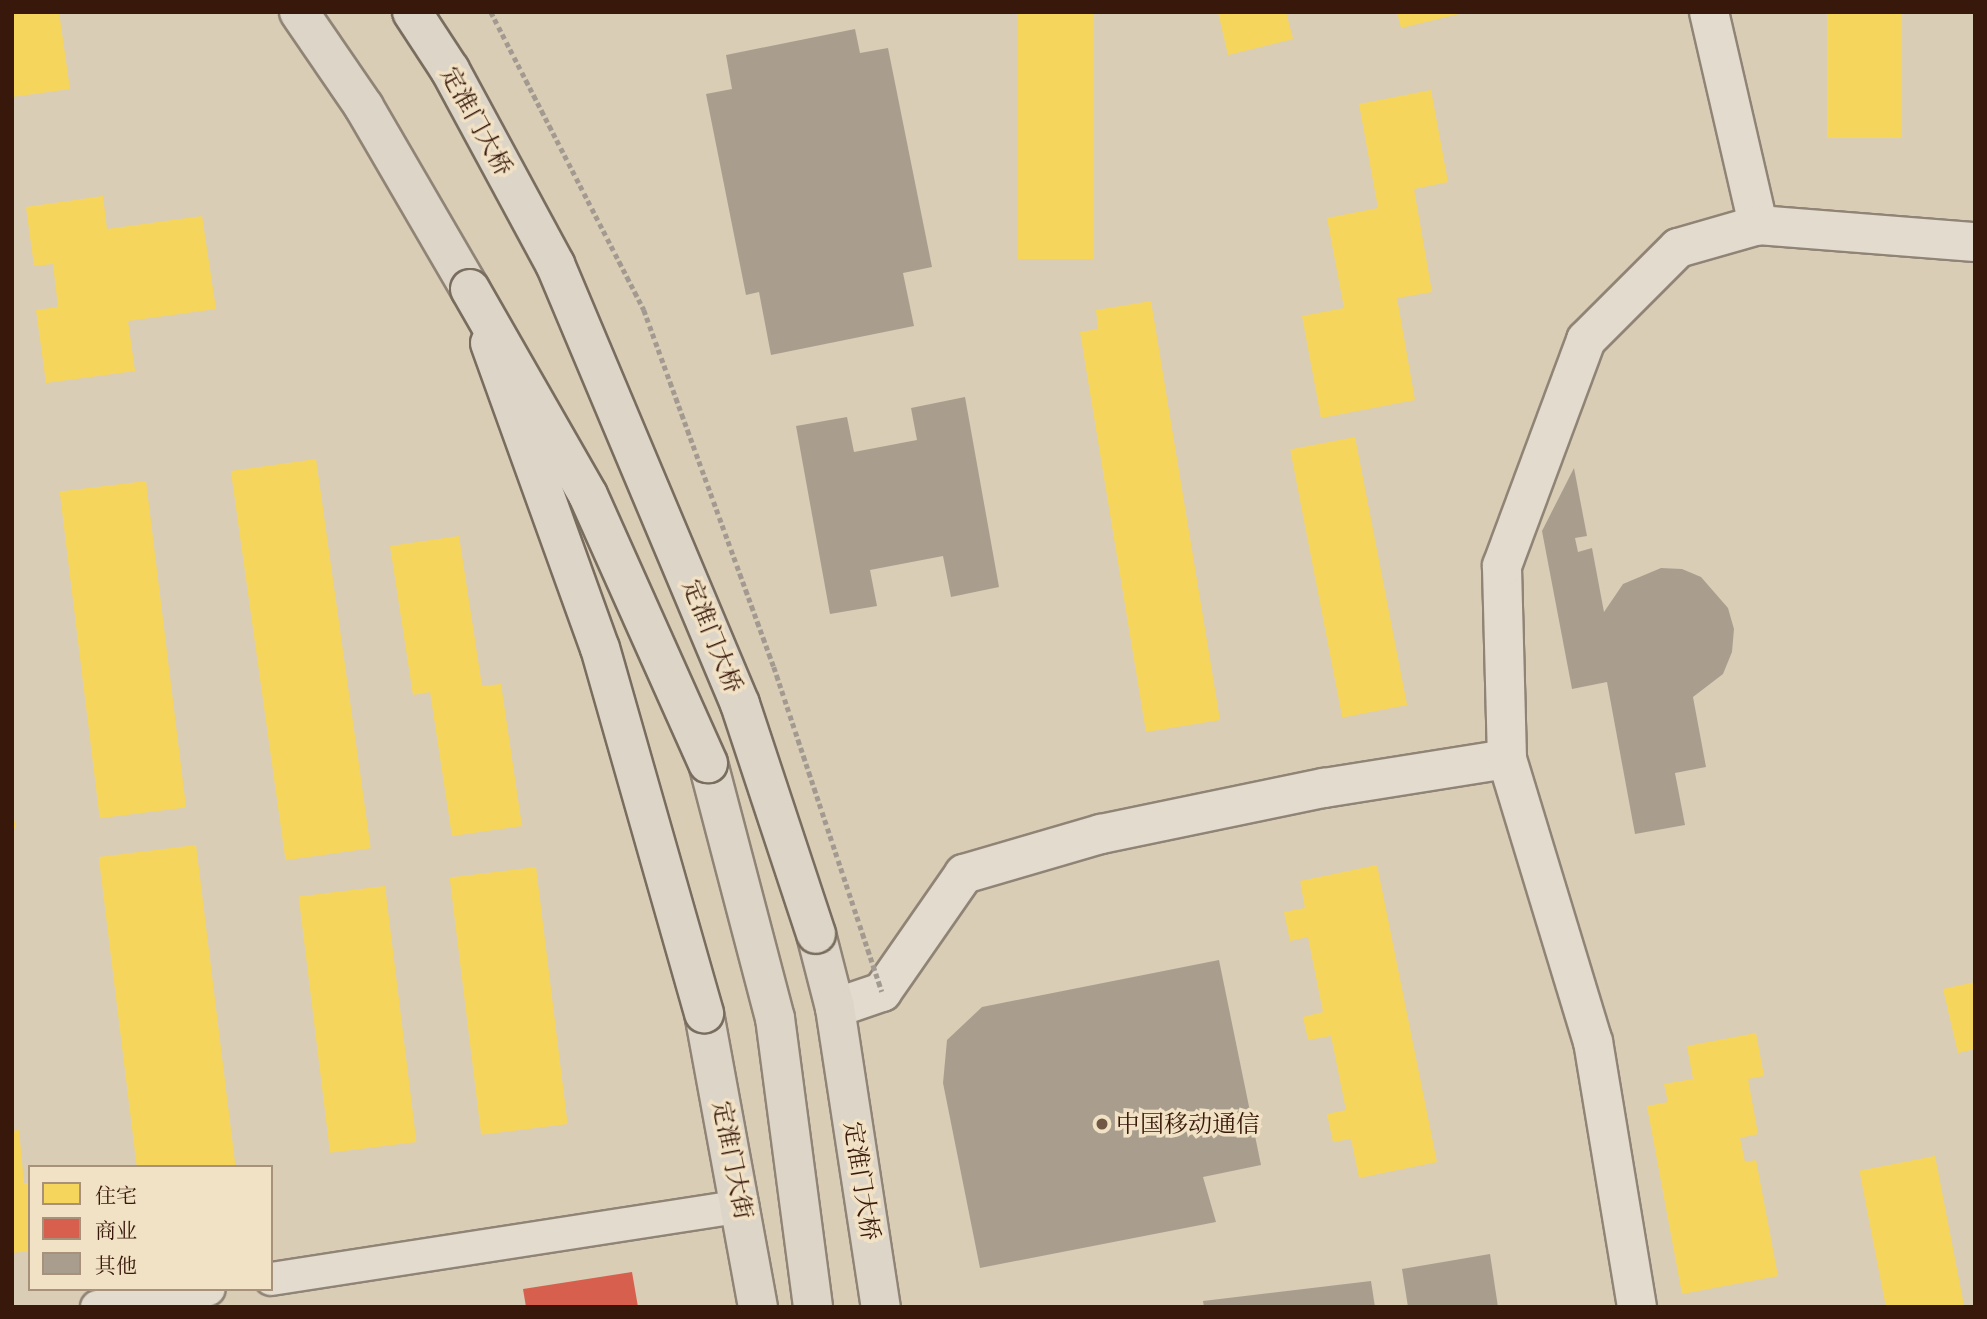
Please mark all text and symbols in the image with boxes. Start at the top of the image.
street label: 定淮门大桥 [435,62,519,180]
street label: 定淮门大桥 [677,575,749,697]
street label: 定淮门大街 [707,1098,759,1222]
place label: 中国移动通信 [1116,1110,1260,1138]
marker: 中国移动通信 [1094,1116,1110,1132]
street label: 定淮门大桥 [838,1119,886,1243]
legend [28,1165,273,1291]
text: 住宅 [95,1182,137,1209]
text: 商业 [95,1217,137,1244]
text: 其他 [95,1252,137,1279]

